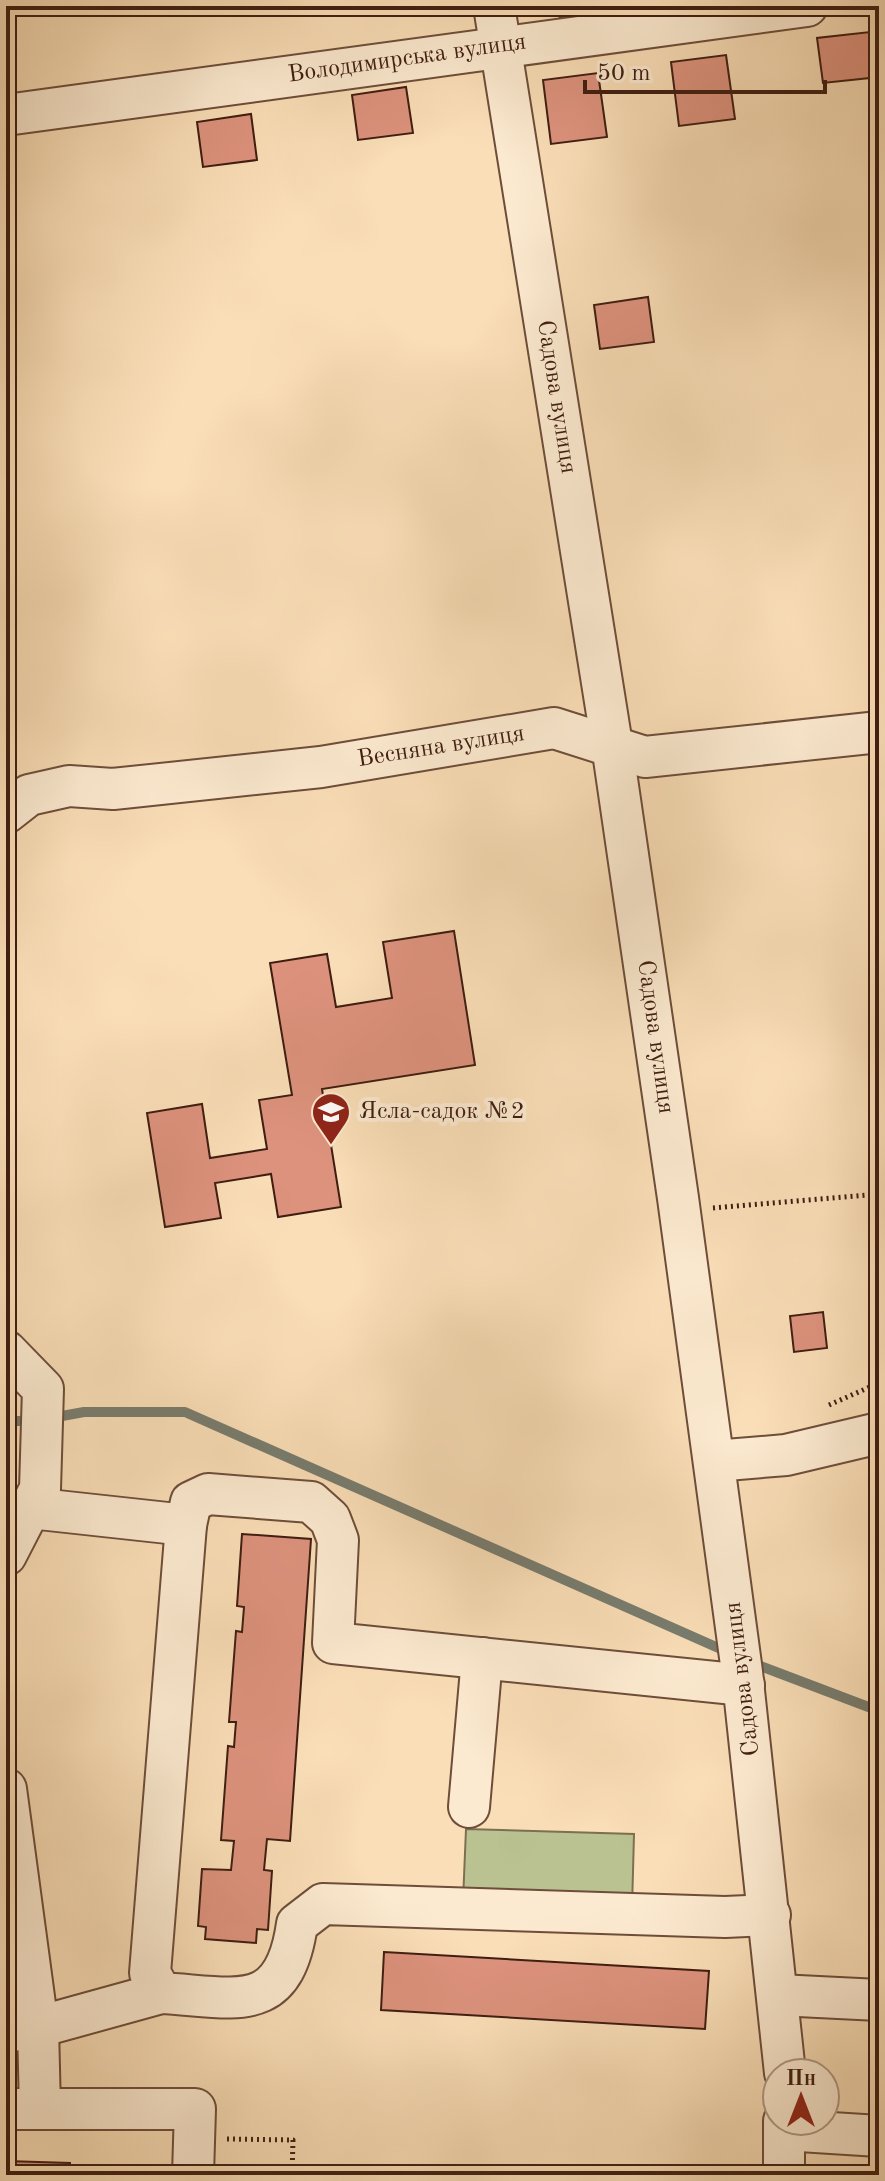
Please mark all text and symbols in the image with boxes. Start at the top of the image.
street label: Володимирська вулиця [286,30,528,88]
scale bar [585,44,825,94]
text: 50 m [597,62,651,86]
street label: Садова вулиця [532,318,580,476]
street label: Весняна вулиця [356,722,526,772]
street label: Садова вулиця [632,958,678,1116]
school or university icon: Ясла-садок №2 [310,1091,352,1146]
place label: Ясла-садок №2 [359,1100,525,1124]
street label: Садова вулиця [722,1600,764,1758]
north arrow [761,2057,841,2137]
text: Пн [786,2068,816,2090]

